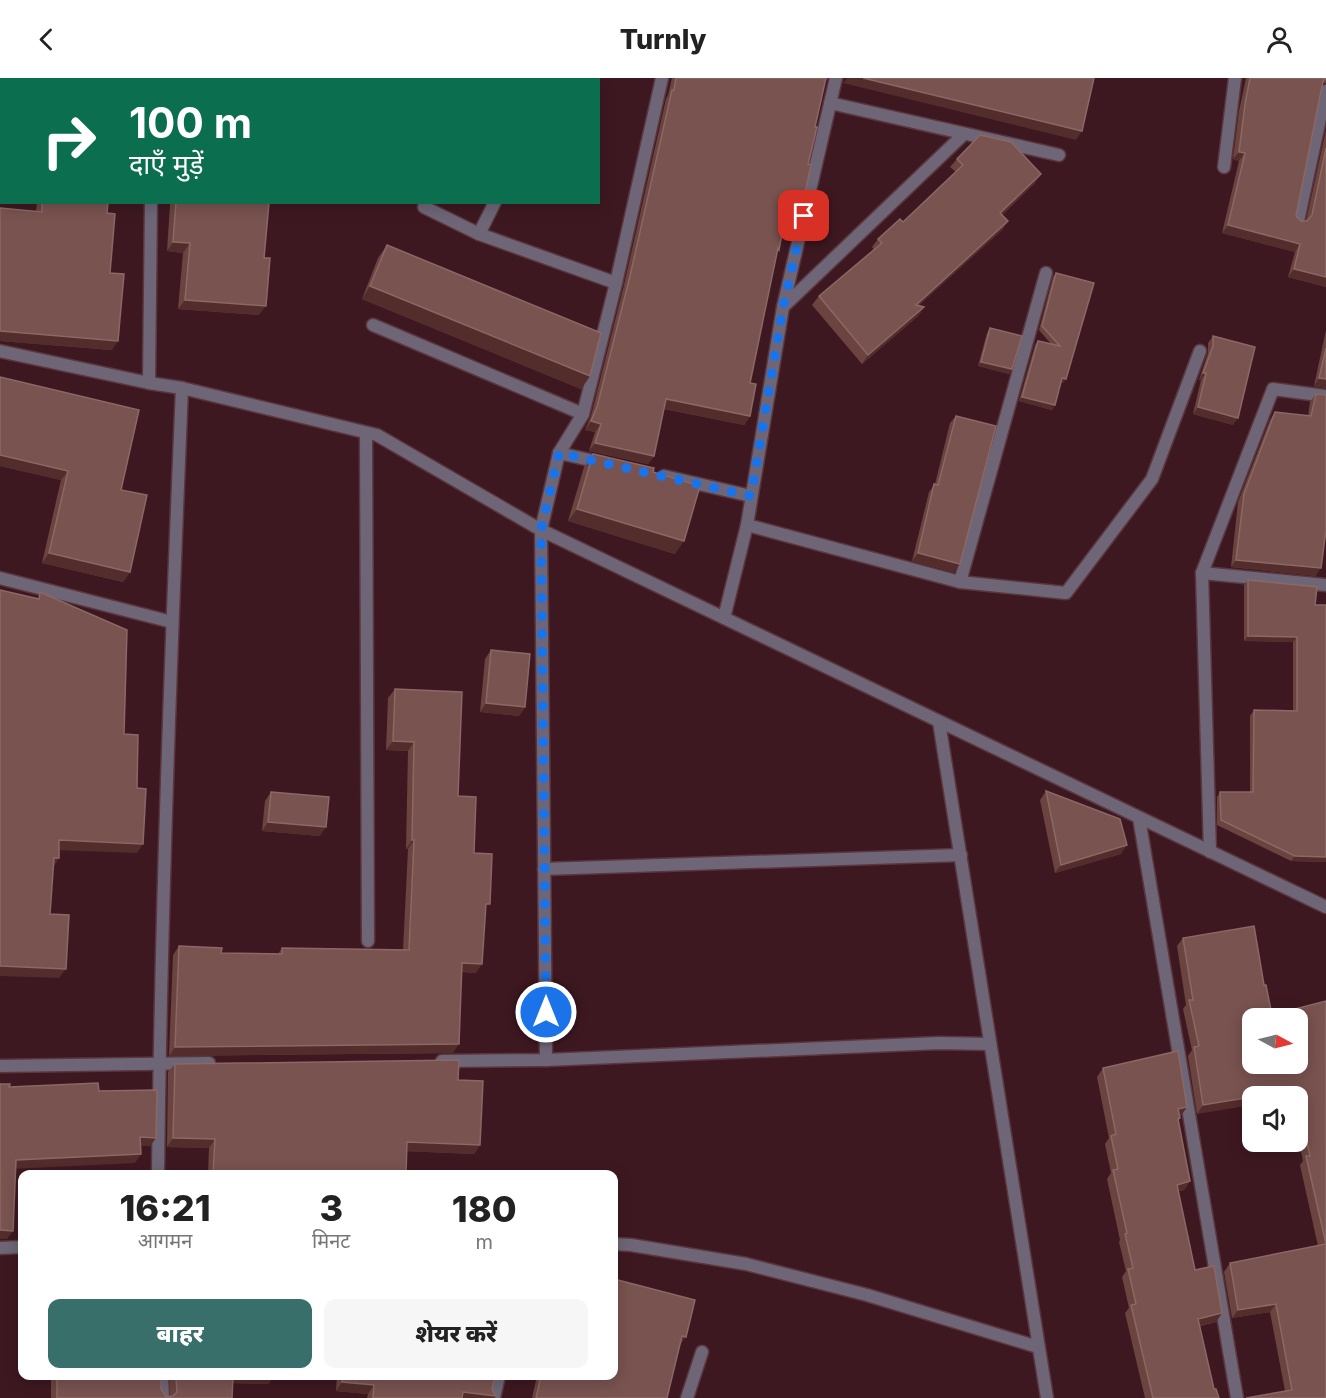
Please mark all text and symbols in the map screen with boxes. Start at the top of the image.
icon: back [30,23,63,56]
text: Turnly [620,23,706,56]
icon: person [1263,23,1296,56]
text: 100 m [129,97,252,148]
icon: right [30,102,108,180]
text: दाएँ मुड़ें [129,148,203,181]
pin [778,190,829,241]
icon: arrive [787,199,820,232]
position arrow [514,980,578,1044]
north arrow [1242,1008,1308,1074]
map controls [1242,1008,1308,1152]
button: sound [1242,1086,1308,1152]
text: 16:21 [119,1186,211,1230]
text: 3 [319,1186,343,1230]
text: 180 [452,1187,517,1231]
text: आगमन [138,1229,192,1253]
text: मिनट [312,1229,350,1253]
text: m [475,1230,493,1254]
button: बाहर [48,1299,312,1368]
button: शेयर करें [324,1299,588,1368]

